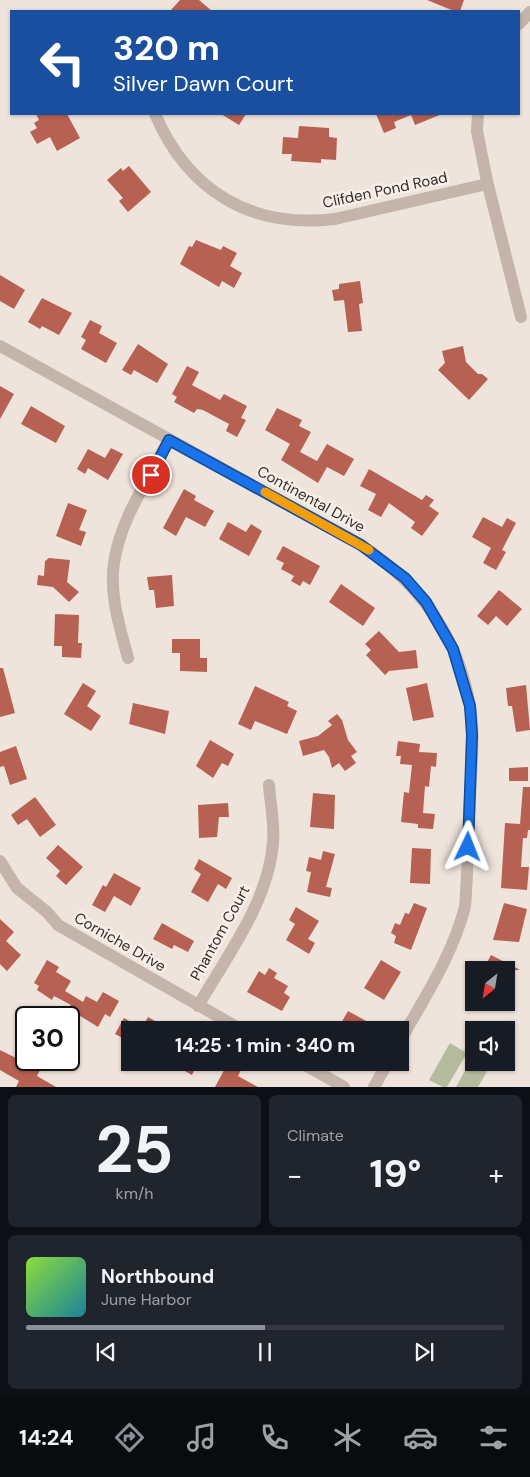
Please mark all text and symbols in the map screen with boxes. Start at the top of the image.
text: 320 m [113,25,220,71]
icon: left [30,30,95,95]
text: Silver Dawn Court [113,69,294,98]
street label: Clifden Pond Road [321,167,449,213]
pin [130,454,172,496]
icon: arrive [137,461,165,489]
street label: Continental Drive [254,461,368,537]
position arrow [441,820,493,872]
street label: Phantom Court [186,882,254,984]
street label: Corniche Drive [71,908,169,976]
north arrow [465,961,515,1011]
map controls [465,961,515,1071]
speed limit sign: 30 [15,1006,80,1071]
button: sound [465,1021,515,1071]
text: 14:25 · 1 min · 340 m [175,1033,355,1058]
text: 25 [96,1108,173,1192]
text: Climate [287,1125,344,1146]
text: 19° [370,1149,421,1199]
text: − [287,1157,302,1194]
text: + [489,1157,504,1194]
text: km/h [116,1183,153,1204]
text: Northbound [101,1264,214,1289]
text: June Harbor [101,1289,192,1310]
icon: previous [92,1338,120,1366]
icon: pause [251,1338,279,1366]
icon: next [410,1338,438,1366]
icon: directions [112,1420,147,1455]
icon: music [184,1420,219,1455]
icon: phone [257,1420,292,1455]
icon: climate [330,1420,365,1455]
icon: car [403,1420,438,1455]
icon: filters [476,1420,511,1455]
text: 14:24 [19,1423,74,1452]

